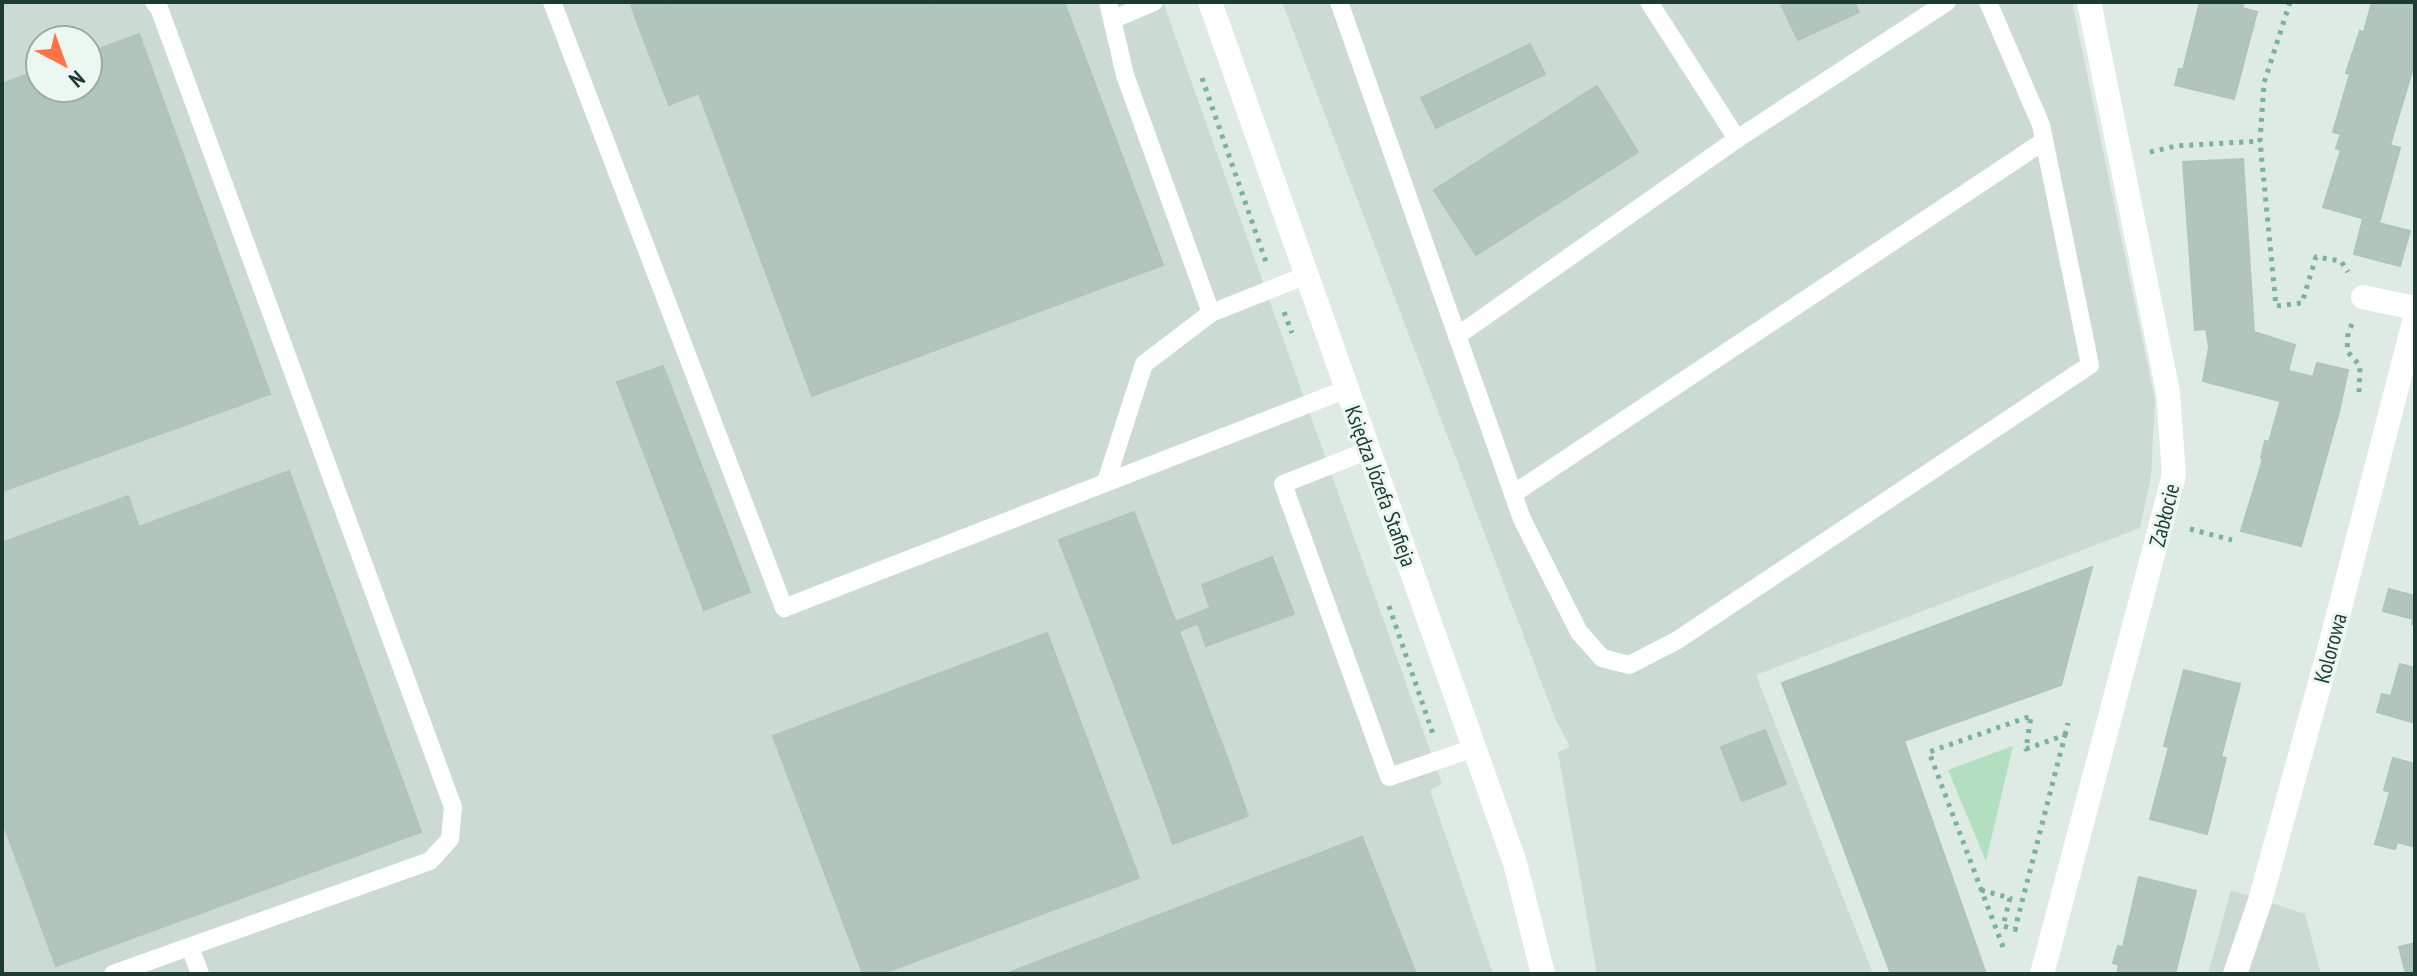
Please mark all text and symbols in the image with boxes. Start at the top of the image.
north arrow [24,24,104,104]
text: N [63,65,91,94]
street label: Księdza Józefa Stafieja [1339,402,1423,570]
street label: Zabłocie [2143,481,2185,549]
street label: Kolorowa [2307,610,2353,686]

